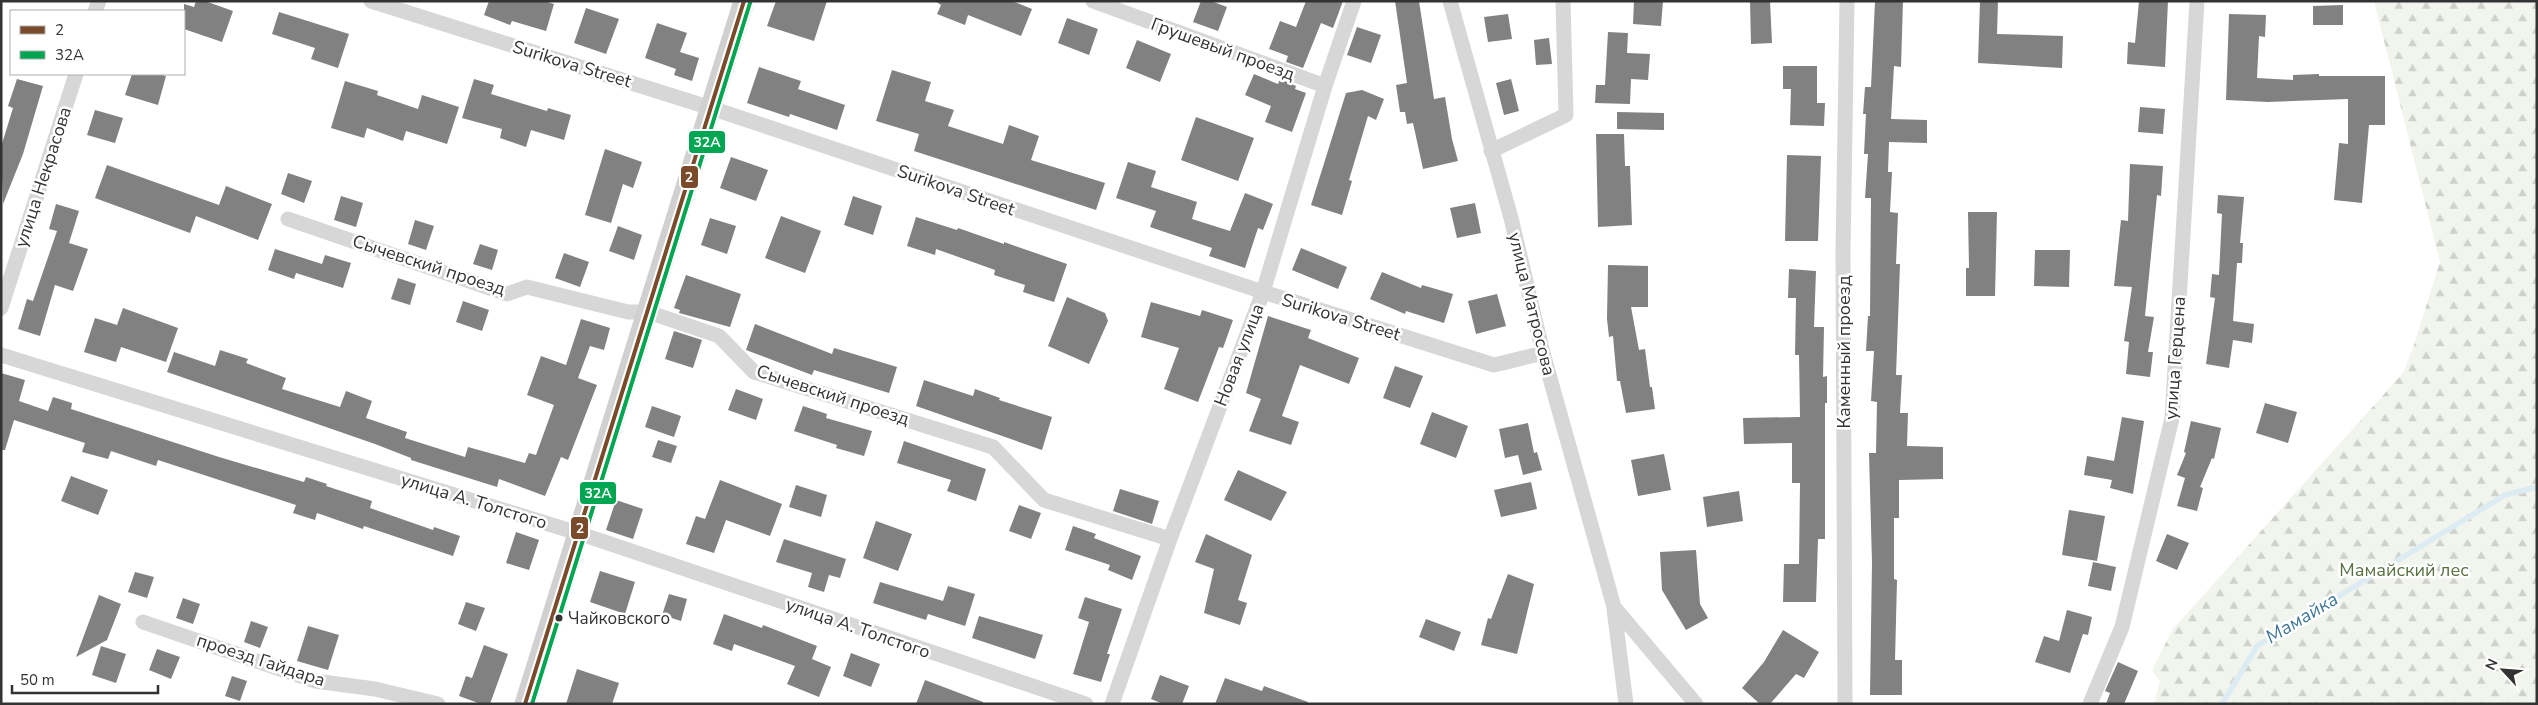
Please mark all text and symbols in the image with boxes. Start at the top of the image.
legend [10,10,185,75]
street label: Грушевый проезд [1148,12,1299,86]
text: 2 [55,20,64,40]
street label: Surikova Street [510,35,635,94]
text: 32A [55,45,84,65]
street label: улица Некрасова [9,104,77,250]
line badge: 32A [688,130,726,154]
text: 32A [693,133,721,152]
street label: Surikova Street [894,159,1019,222]
line badge: 2 [680,165,699,189]
text: 2 [685,168,693,187]
street label: Сычевский проезд [350,229,509,301]
street label: улица Матросова [1503,230,1561,378]
street label: Каменный проезд [1832,275,1856,429]
street label: Surikova Street [1279,288,1404,347]
street label: улица Герцена [2159,295,2191,421]
street label: Новая улица [1208,300,1270,410]
street label: Сычевский проезд [754,359,913,431]
street label: улица А. Толстого [398,467,550,535]
line badge: 32A [579,481,617,505]
text: 32A [584,484,612,503]
line badge: 2 [570,516,589,540]
text: 2 [576,519,584,538]
park label: Мамайский лес [2339,558,2469,582]
water label: Мамайка [2261,586,2343,650]
street label: улица А. Толстого [782,592,934,664]
place label: Чайковского [568,607,670,630]
marker: Чайковского [554,613,564,623]
street label: проезд Гайдара [194,628,328,692]
north arrow [2478,645,2528,695]
text: N [2481,656,2503,673]
scale bar [12,662,159,694]
text: 50 m [20,670,55,690]

